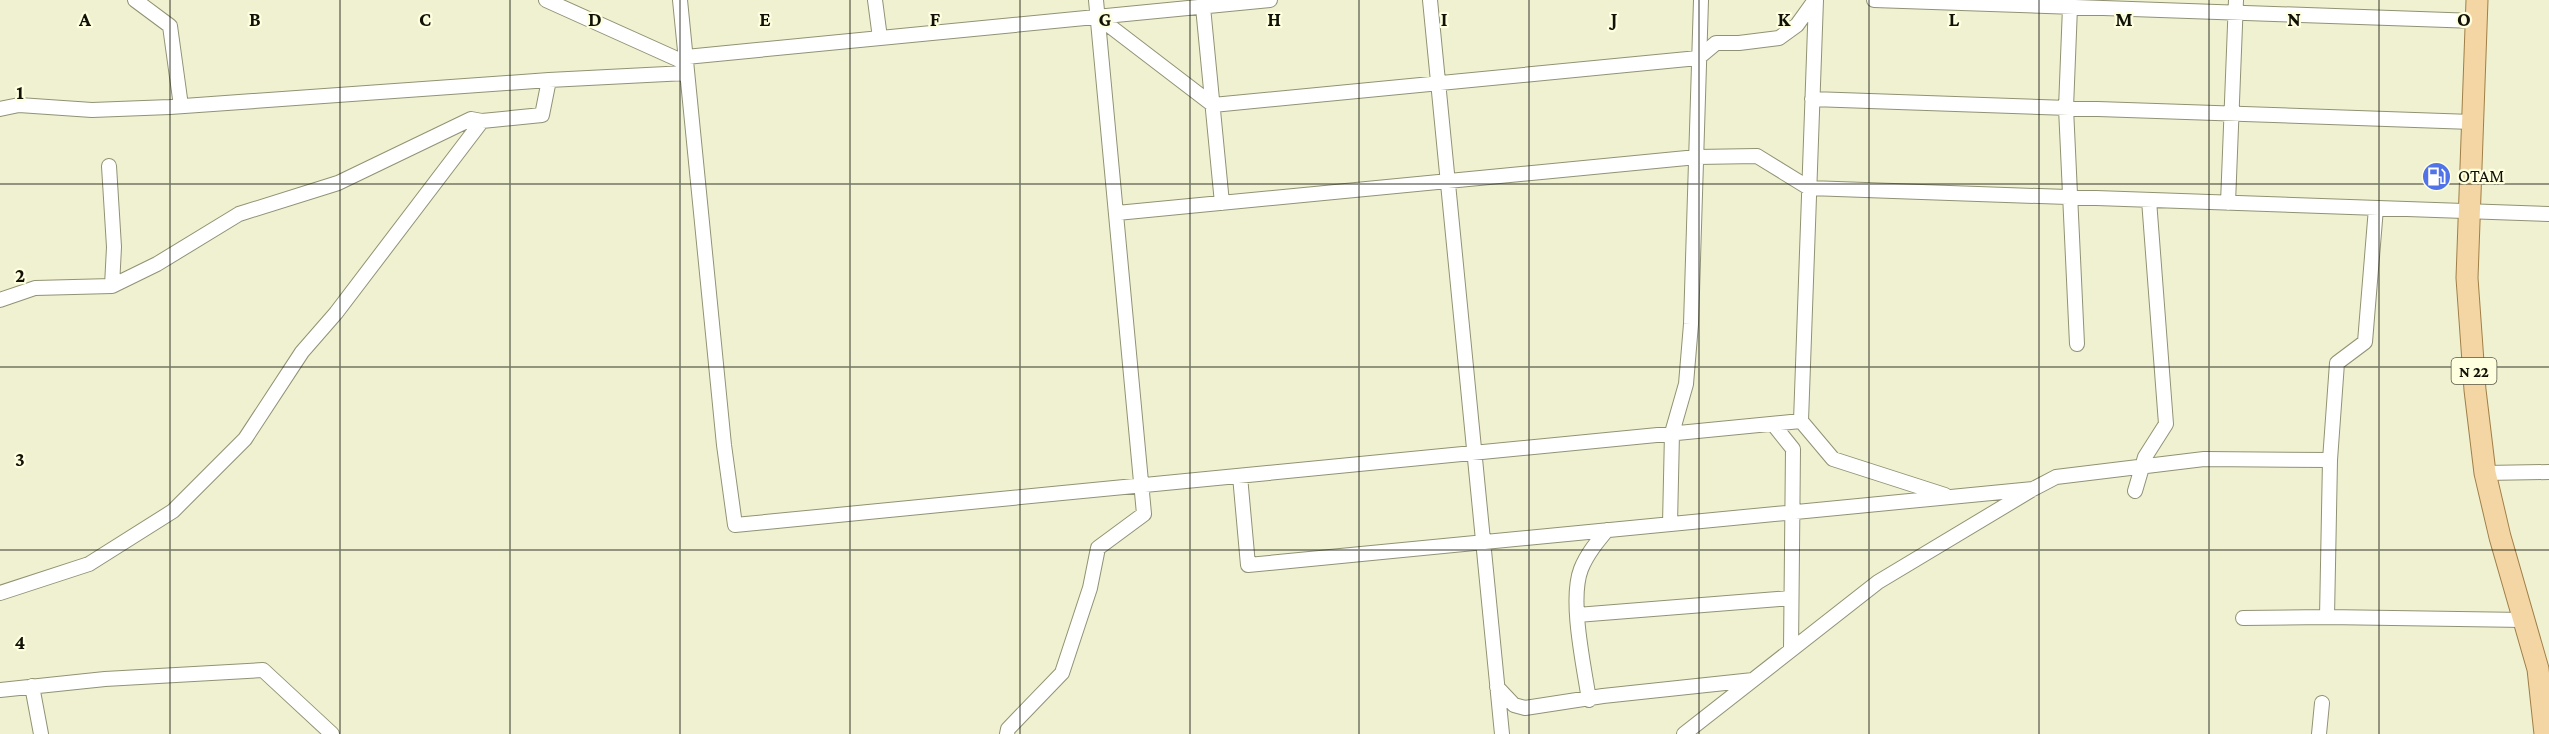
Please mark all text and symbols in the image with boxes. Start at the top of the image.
text: A [78,8,92,30]
text: B [249,8,261,30]
text: C [419,8,431,30]
text: D [588,8,602,30]
text: E [759,8,771,30]
text: F [930,8,941,30]
text: G [1099,8,1112,30]
text: H [1267,8,1281,30]
text: I [1441,8,1448,30]
text: J [1609,8,1618,30]
text: K [1778,8,1792,30]
text: L [1949,8,1960,30]
text: M [2115,8,2133,30]
text: N [2287,8,2301,30]
text: O [2457,8,2471,30]
text: 1 [16,81,24,103]
fuel station icon: OTAM [2421,160,2453,192]
place label: OTAM [2458,166,2504,186]
text: 2 [15,264,25,286]
road number: N 22 [2452,358,2496,384]
text: 3 [15,448,25,470]
text: 4 [15,631,26,653]

